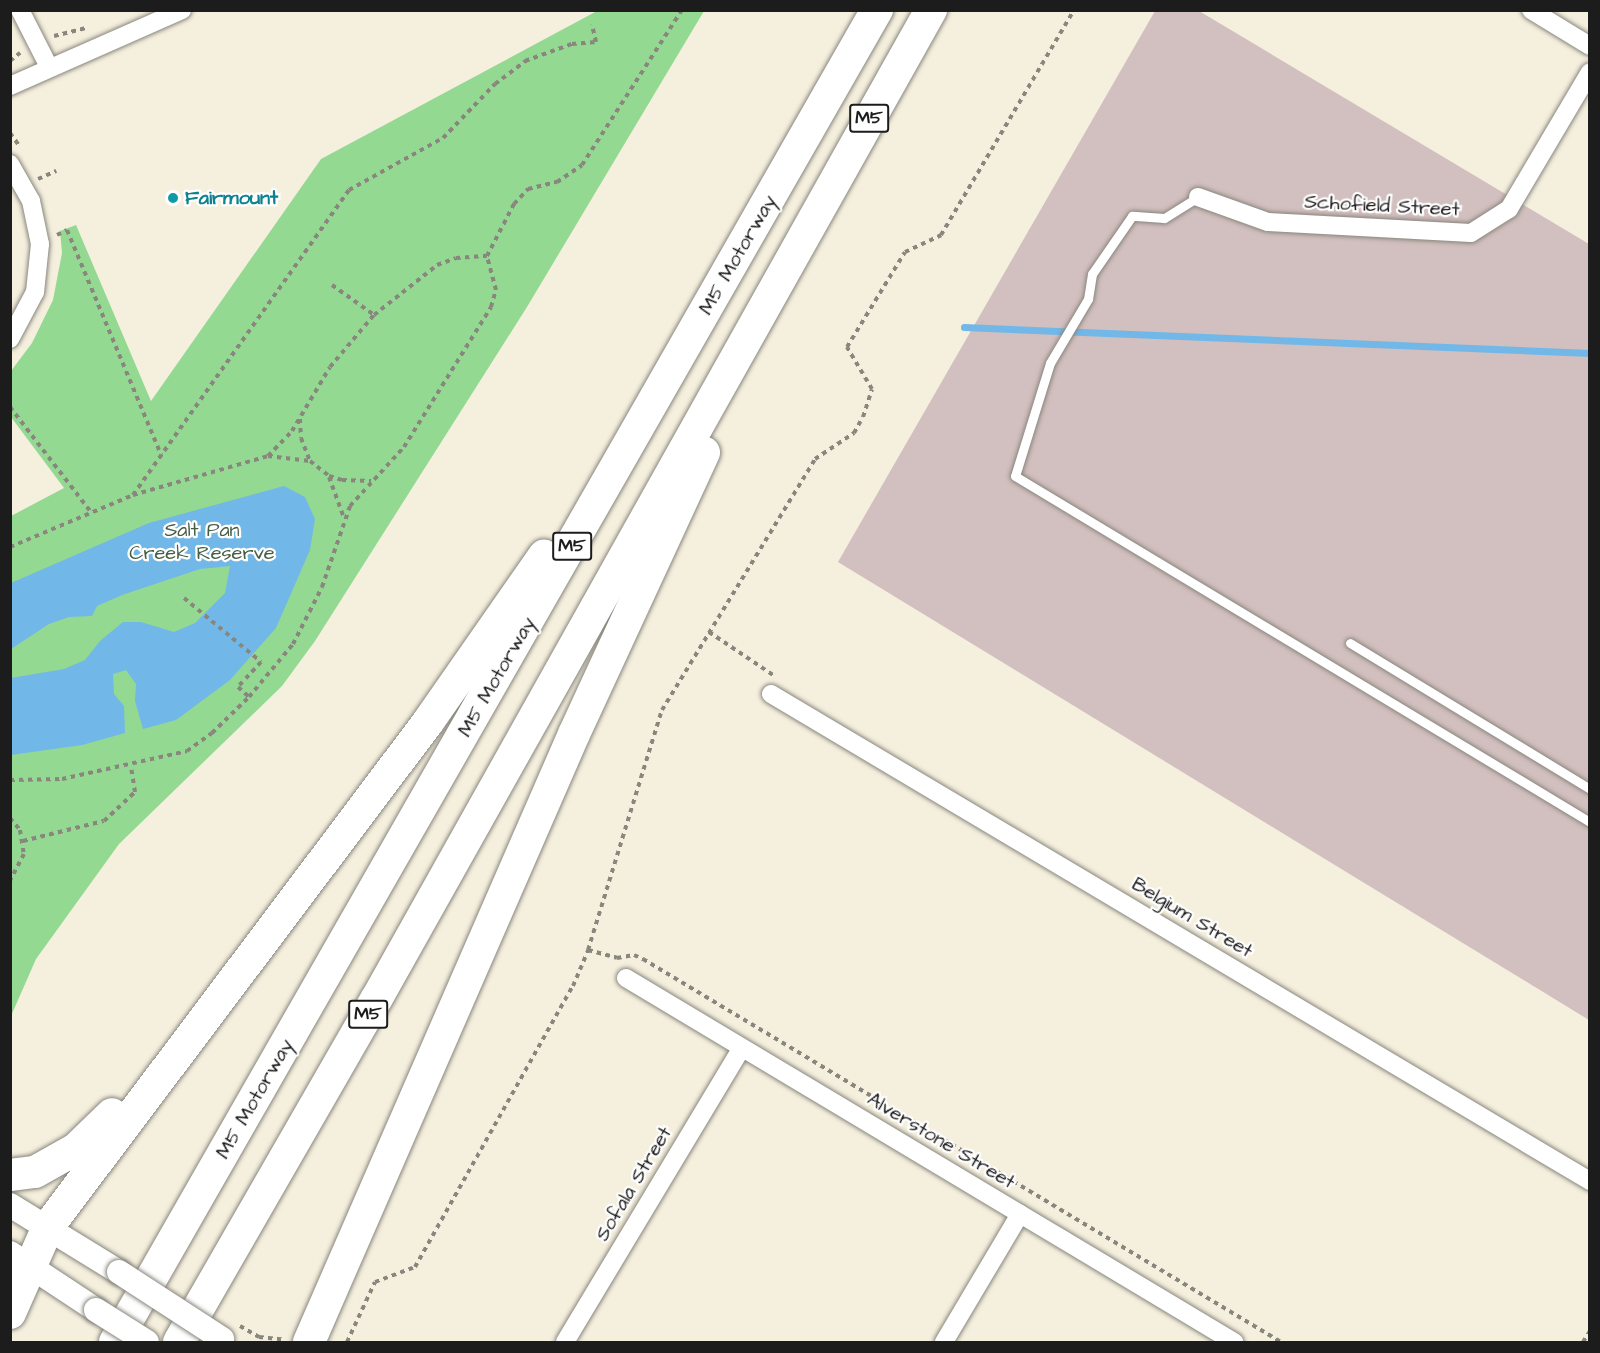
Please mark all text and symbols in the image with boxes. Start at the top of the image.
road number: M5 [848,103,890,133]
place label: Fairmount [185,186,278,210]
street label: Schofield Street [1304,190,1460,222]
marker: Fairmount [166,191,180,205]
street label: M5 Motorway [694,191,782,319]
park label: Salt Pan Creek Reserve [129,519,275,566]
road number: M5 [551,531,593,561]
street label: M5 Motorway [453,613,541,741]
street label: Belgium Street [1127,872,1257,964]
road number: M5 [347,999,389,1029]
street label: M5 Motorway [211,1035,299,1163]
street label: Alverstone Street [863,1087,1019,1195]
street label: Sofala Street [590,1122,678,1246]

